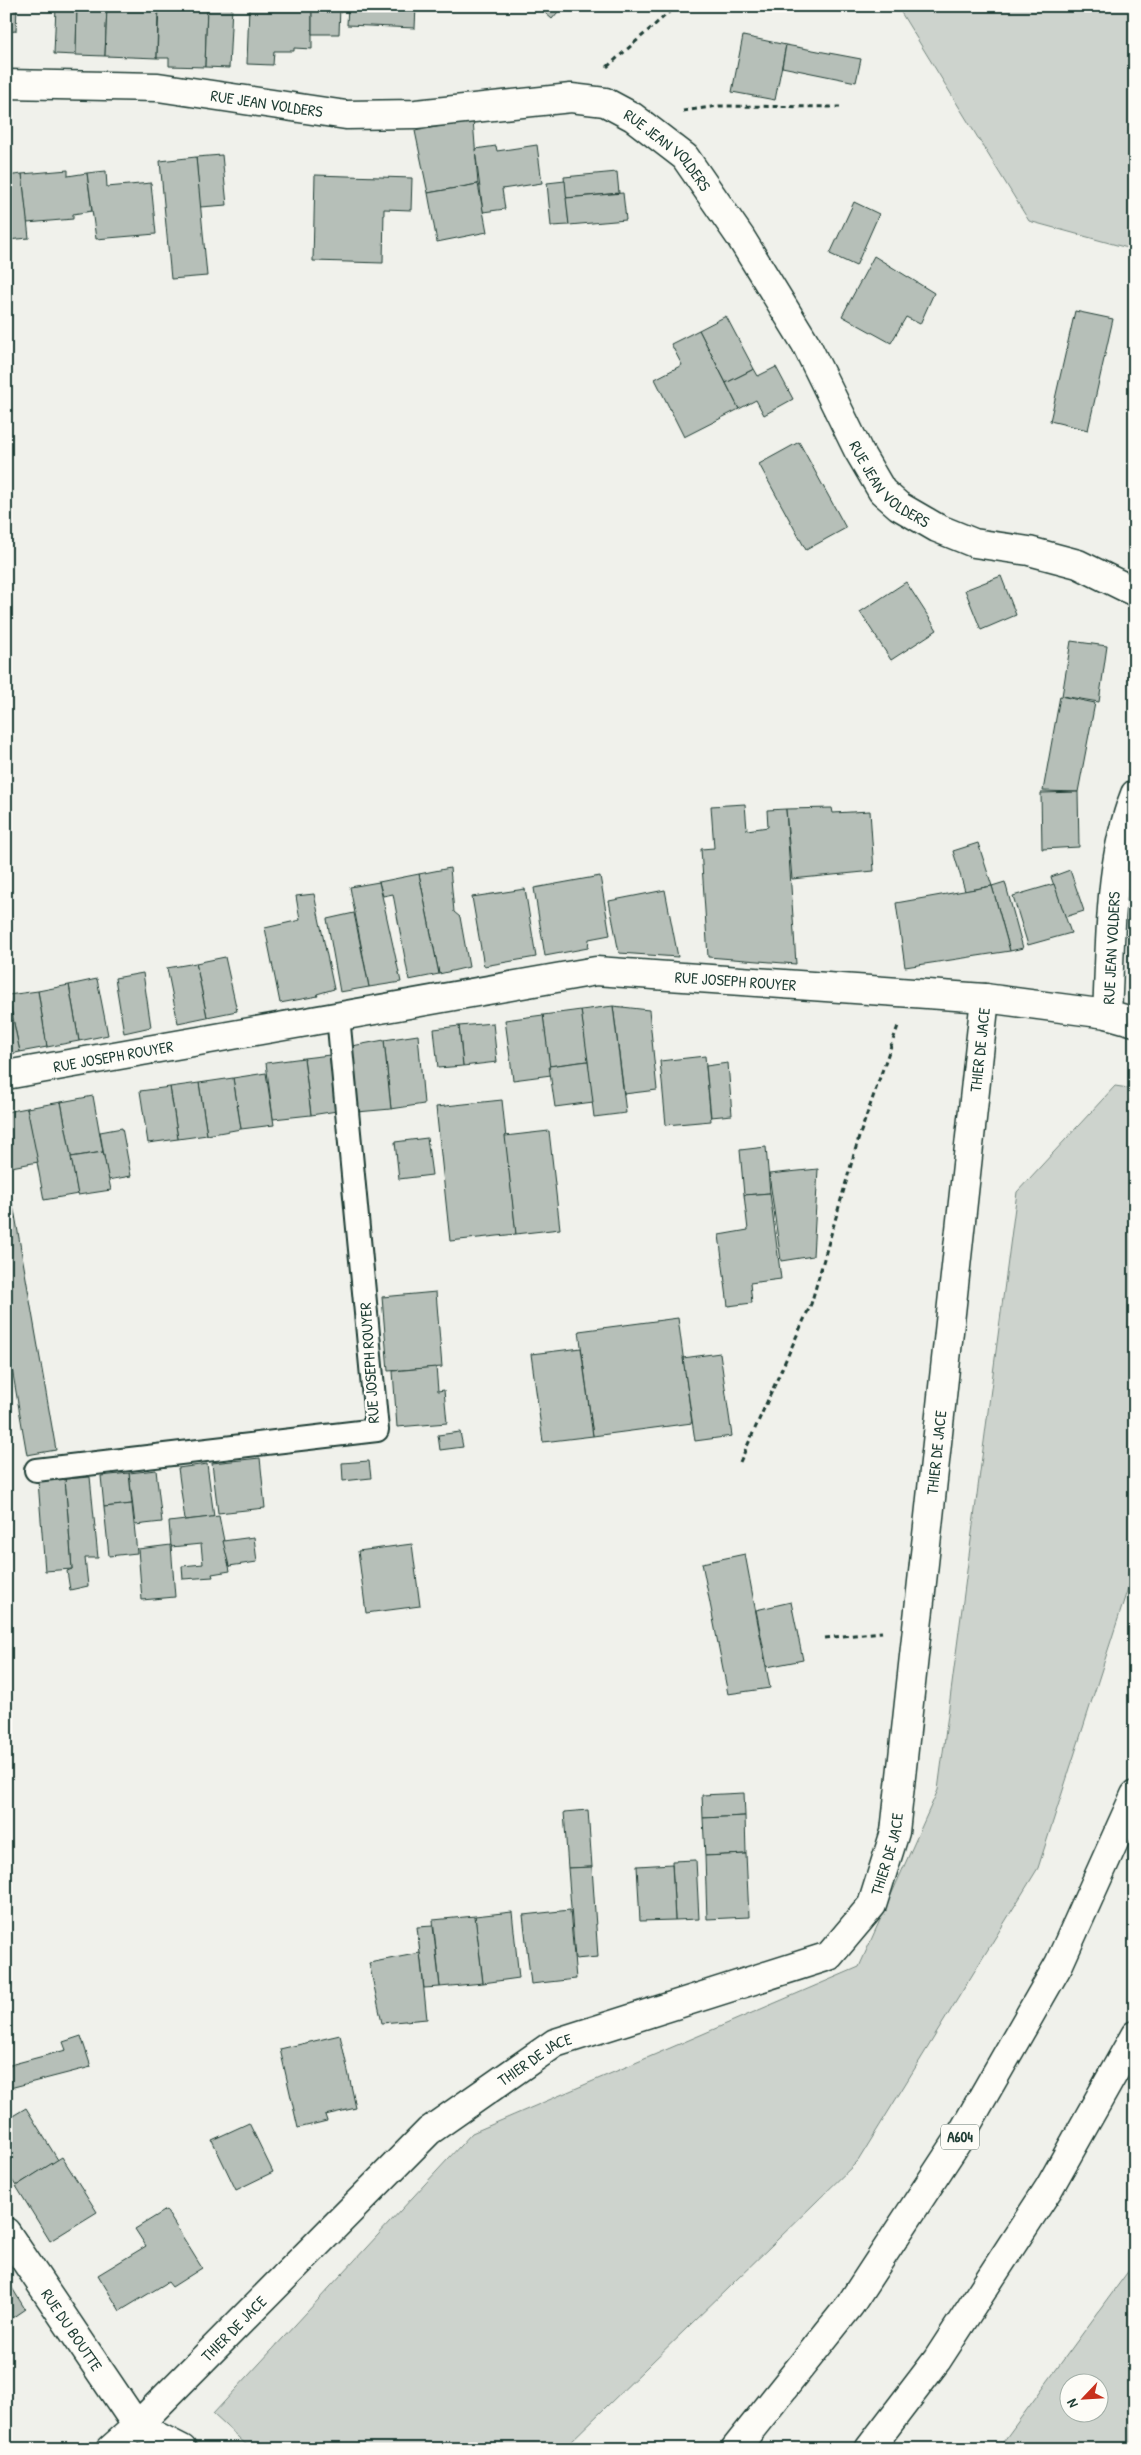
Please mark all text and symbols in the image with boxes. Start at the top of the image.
street label: RUE JEAN VOLDERS [209,84,325,122]
street label: RUE JEAN VOLDERS [620,103,717,196]
street label: RUE JEAN VOLDERS [844,437,934,533]
street label: RUE JEAN VOLDERS [1097,890,1125,1005]
street label: RUE JOSEPH ROUYER [674,966,797,996]
street label: THIER DE JACE [964,1006,995,1093]
street label: RUE JOSEPH ROUYER [52,1035,175,1077]
street label: RUE JOSEPH ROUYER [354,1302,384,1424]
street label: THIER DE JACE [920,1409,951,1496]
street label: THIER DE JACE [865,1812,908,1898]
street label: THIER DE JACE [493,2027,574,2091]
road number: A604 [941,2124,979,2150]
street label: RUE DU BOUTTE [36,2284,108,2375]
street label: THIER DE JACE [196,2291,271,2366]
north arrow [1058,2372,1108,2422]
text: N [1061,2396,1082,2411]

